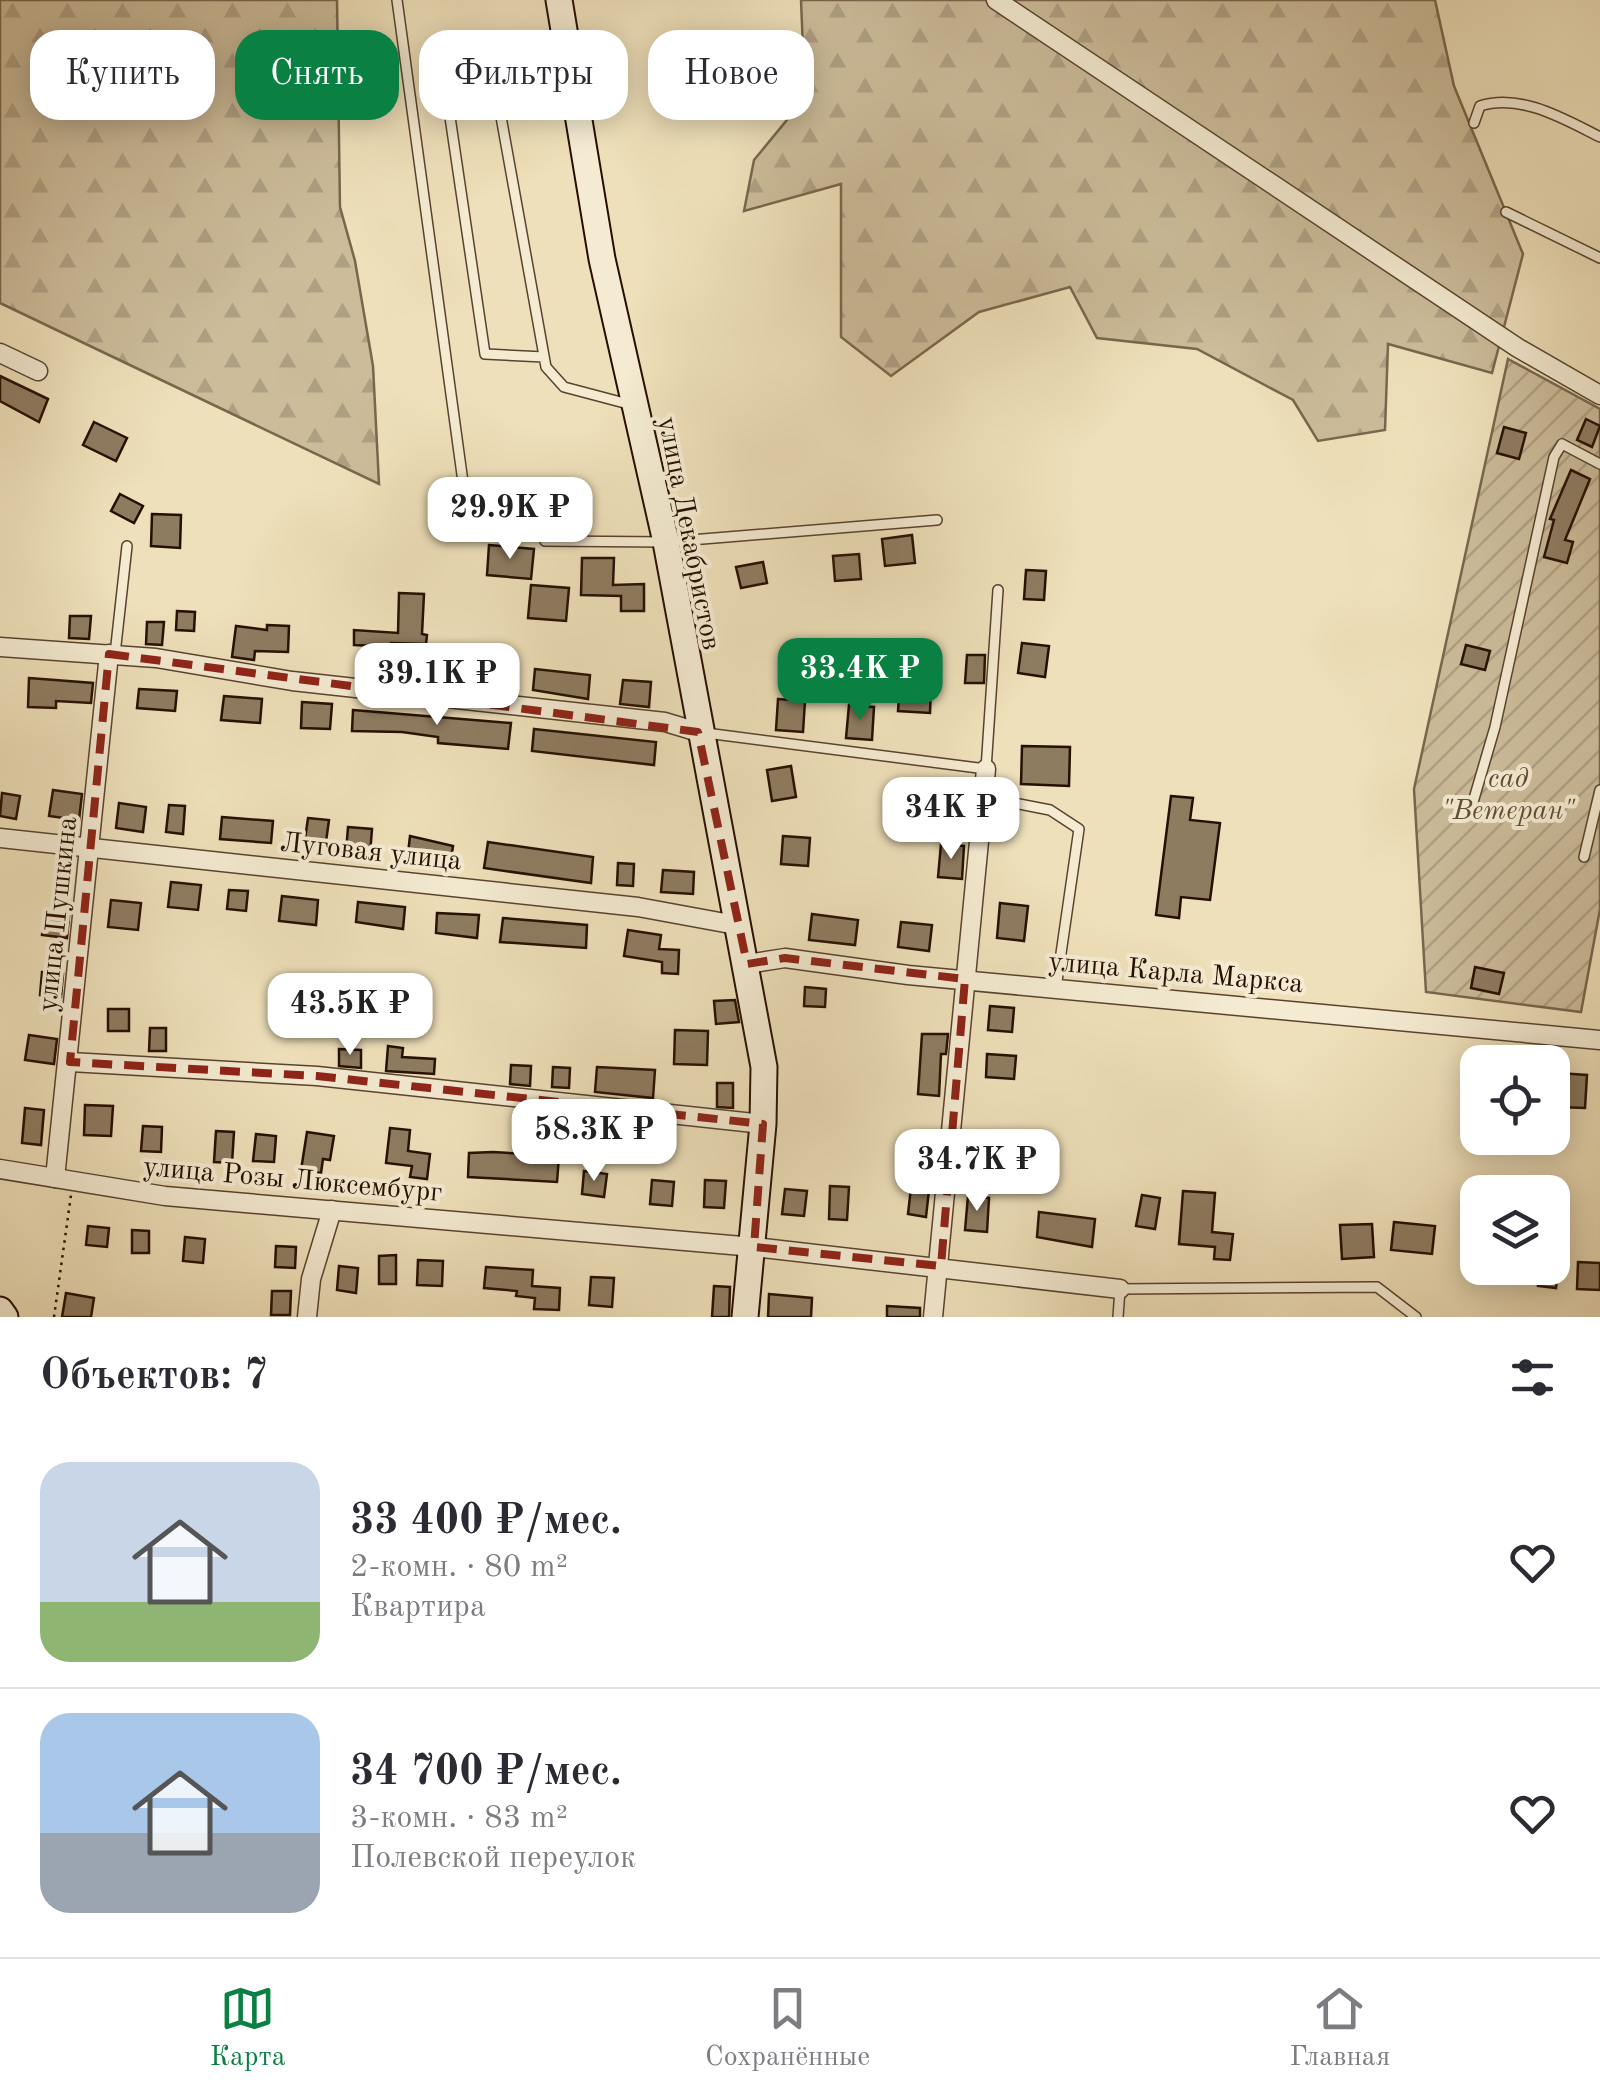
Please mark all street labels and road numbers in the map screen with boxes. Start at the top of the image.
street label: улица Декабристов [652,414,724,653]
street label: улица Пушкина [35,815,83,1013]
street label: Луговая улица [278,830,463,876]
street label: улица Карла Маркса [1047,949,1305,999]
street label: улица Розы Люксембург [142,1154,444,1208]

